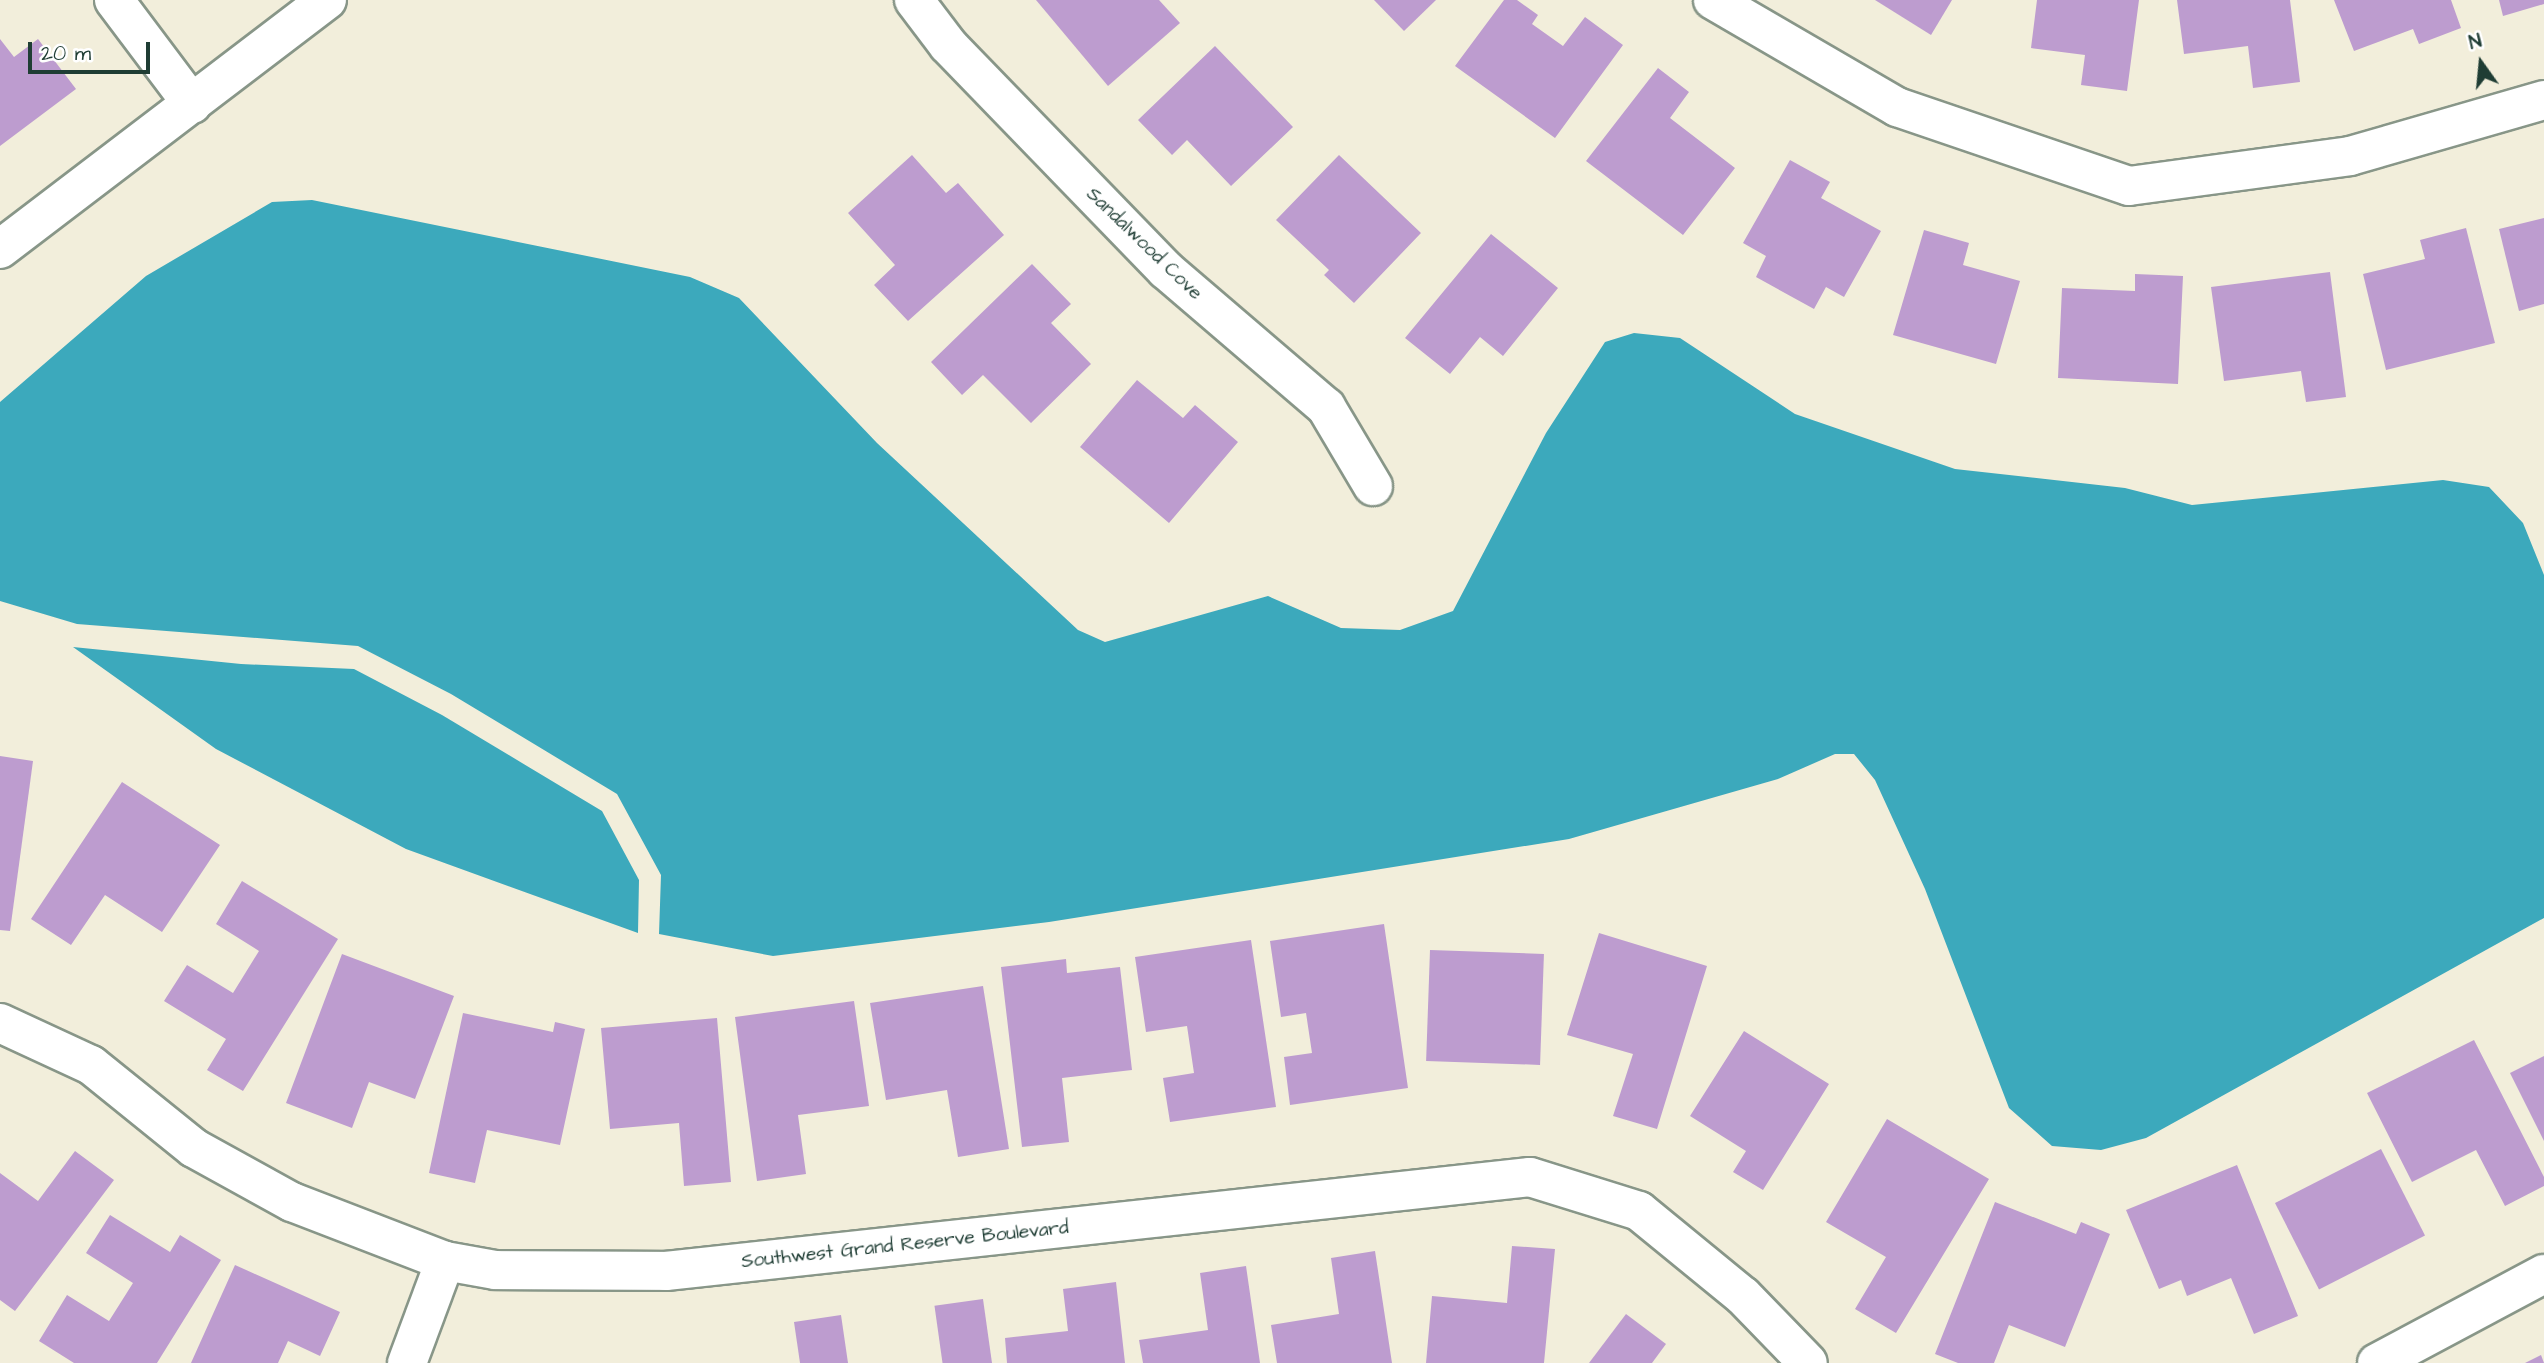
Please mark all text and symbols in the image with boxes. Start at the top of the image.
scale bar [32,28,154,72]
north arrow [2446,28,2516,98]
text: N [2466,28,2485,57]
text: 20 m [41,39,91,68]
street label: Sandalwood Cove [1081,183,1207,305]
street label: Southwest Grand Reserve Boulevard [740,1216,1070,1274]

